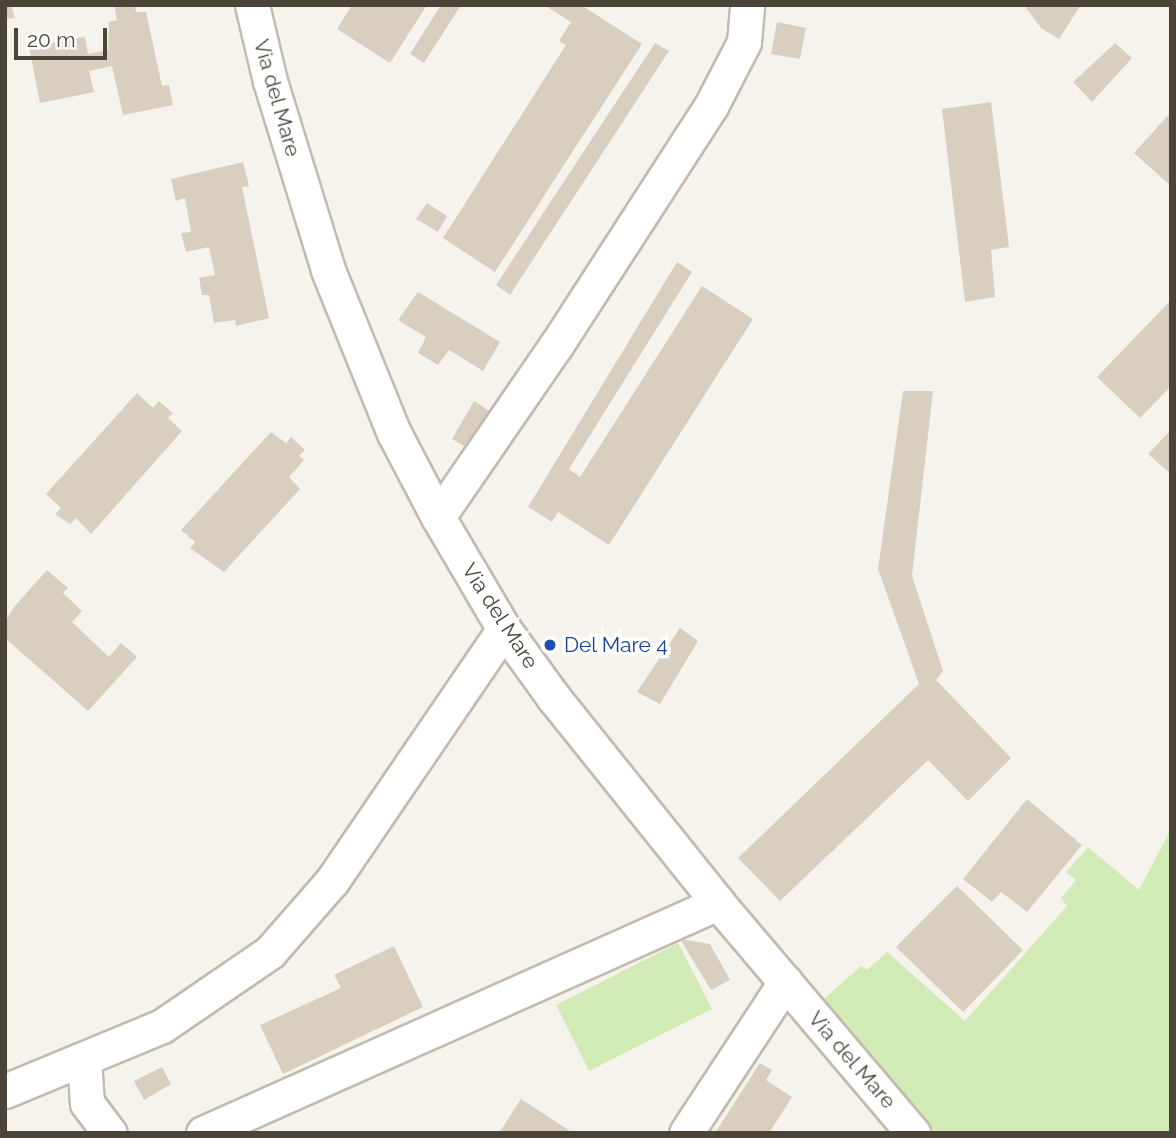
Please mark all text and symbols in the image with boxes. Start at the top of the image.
scale bar [18,14,110,58]
text: 20 m [27,27,75,52]
street label: Via del Mare [248,36,306,160]
street label: Via del Mare [456,558,544,674]
place label: Del Mare 4 [564,632,668,658]
marker: Del Mare 4 [542,637,558,653]
street label: Via del Mare [803,1006,901,1114]

